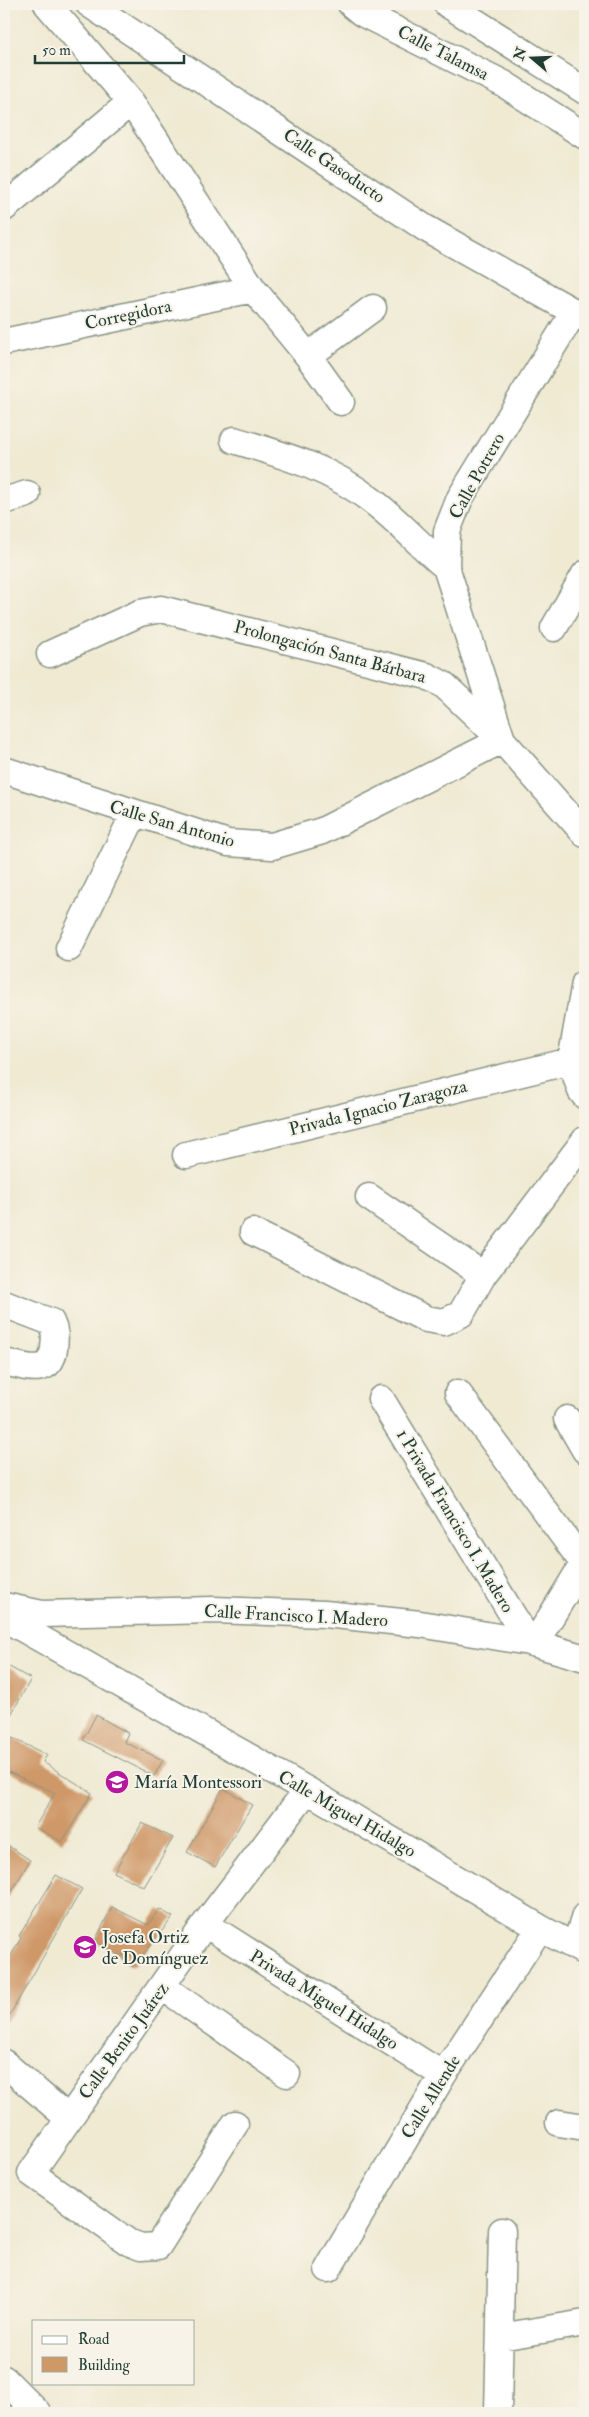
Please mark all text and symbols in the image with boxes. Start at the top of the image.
street label: Calle Talamsa [394,20,493,86]
scale bar [35,32,184,64]
north arrow [506,32,556,82]
text: 50 m [42,41,71,60]
text: N [510,45,530,64]
street label: Calle Gasoducto [279,123,390,209]
street label: Corregidora [83,294,174,335]
street label: Calle Potrero [444,429,510,523]
street label: Prolongación Santa Bárbara [231,615,429,689]
street label: Calle San Antonio [107,795,238,853]
street label: Privada Ignacio Zaragoza [287,1075,470,1141]
street label: 1 Privada Francisco I. Madero [391,1425,519,1617]
street label: Calle Francisco I. Madero [204,1600,389,1632]
street label: Calle Miguel Hidalgo [274,1765,420,1863]
school or university icon: María Montessori [104,1769,130,1795]
place label: María Montessori [134,1771,262,1794]
place label: Josefa Ortiz de Domínguez [101,1926,208,1970]
school or university icon: Josefa Ortiz de Domínguez [72,1934,98,1960]
street label: Privada Miguel Hidalgo [245,1945,403,2055]
street label: Calle Benito Juárez [74,1978,174,2104]
street label: Calle Allende [396,2050,466,2143]
legend [32,2320,195,2384]
text: Road [78,2330,110,2349]
text: Building [78,2356,130,2375]

